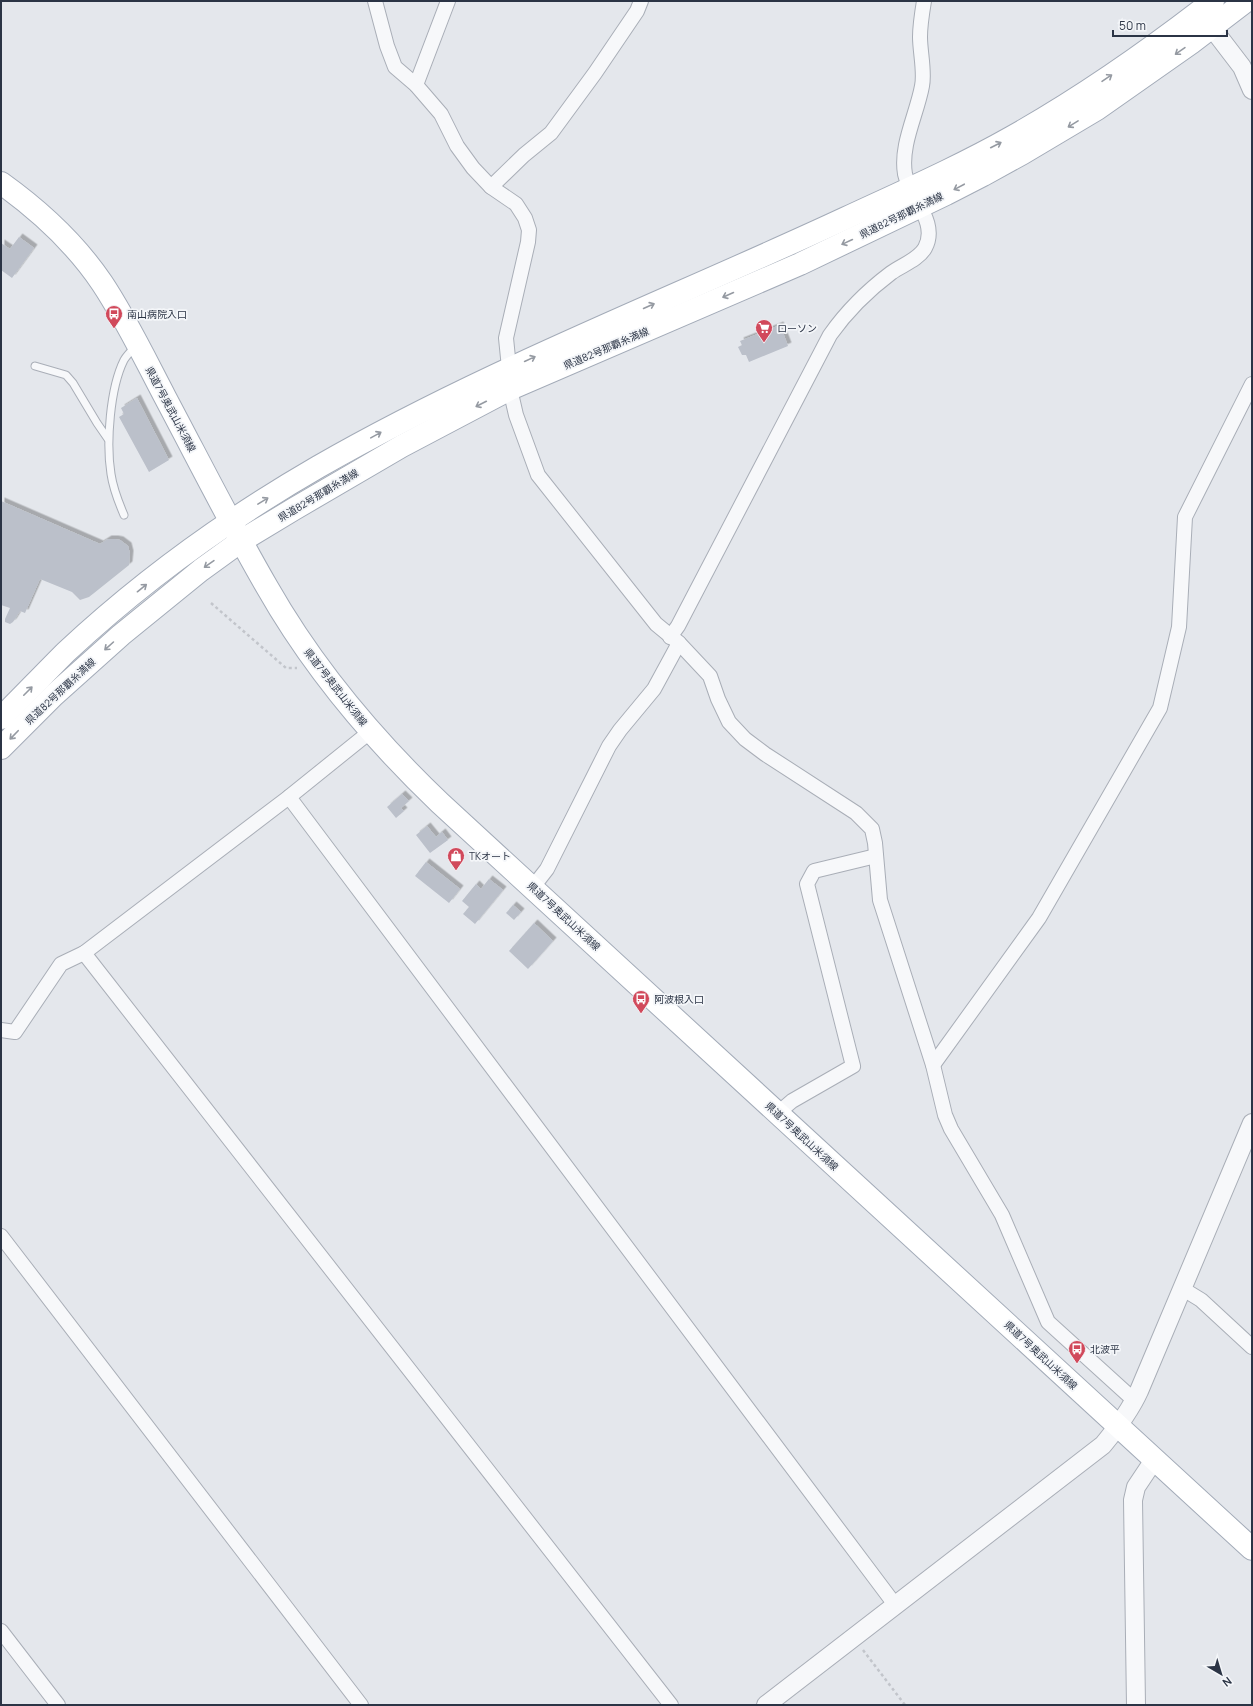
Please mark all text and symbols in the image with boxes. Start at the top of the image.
scale bar [1113,12,1227,38]
text: 50 m [1119,17,1146,34]
one-way arrow [1175,47,1186,55]
one-way arrow [1101,74,1112,82]
one-way arrow [1068,120,1079,128]
one-way arrow [989,141,1001,148]
one-way arrow [954,184,966,191]
street label: 県道82号那覇糸満線 [857,189,945,241]
one-way arrow [841,239,853,246]
one-way arrow [723,292,735,300]
one-way arrow [642,302,654,310]
bus stop icon: 南山病院入口 [104,304,124,329]
place label: 南山病院入口 [127,307,187,321]
supermarket icon: ローソン [754,318,774,343]
place label: ローソン [777,321,817,335]
street label: 県道82号那覇糸満線 [561,324,651,372]
one-way arrow [523,355,535,362]
street label: 県道7号奥武山米須線 [143,364,199,454]
one-way arrow [475,401,487,408]
one-way arrow [370,431,382,439]
street label: 県道82号那覇糸満線 [275,465,361,525]
one-way arrow [257,496,269,504]
one-way arrow [204,560,215,568]
one-way arrow [137,583,148,592]
one-way arrow [104,641,114,651]
street label: 県道7号奥武山米須線 [301,645,371,729]
street label: 県道82号那覇糸満線 [22,655,98,727]
one-way arrow [23,686,33,696]
one-way arrow [9,730,19,740]
shop icon: TKオート [446,846,466,871]
place label: TKオート [469,849,511,863]
street label: 県道7号奥武山米須線 [524,878,604,954]
bus stop icon: 阿波根入口 [631,989,651,1014]
place label: 阿波根入口 [654,992,704,1006]
street label: 県道7号奥武山米須線 [762,1098,842,1174]
street label: 県道7号奥武山米須線 [1001,1317,1081,1393]
bus stop icon: 北波平 [1067,1339,1087,1364]
place label: 北波平 [1090,1342,1120,1356]
north arrow [1201,1654,1241,1694]
text: N [1220,1674,1235,1691]

